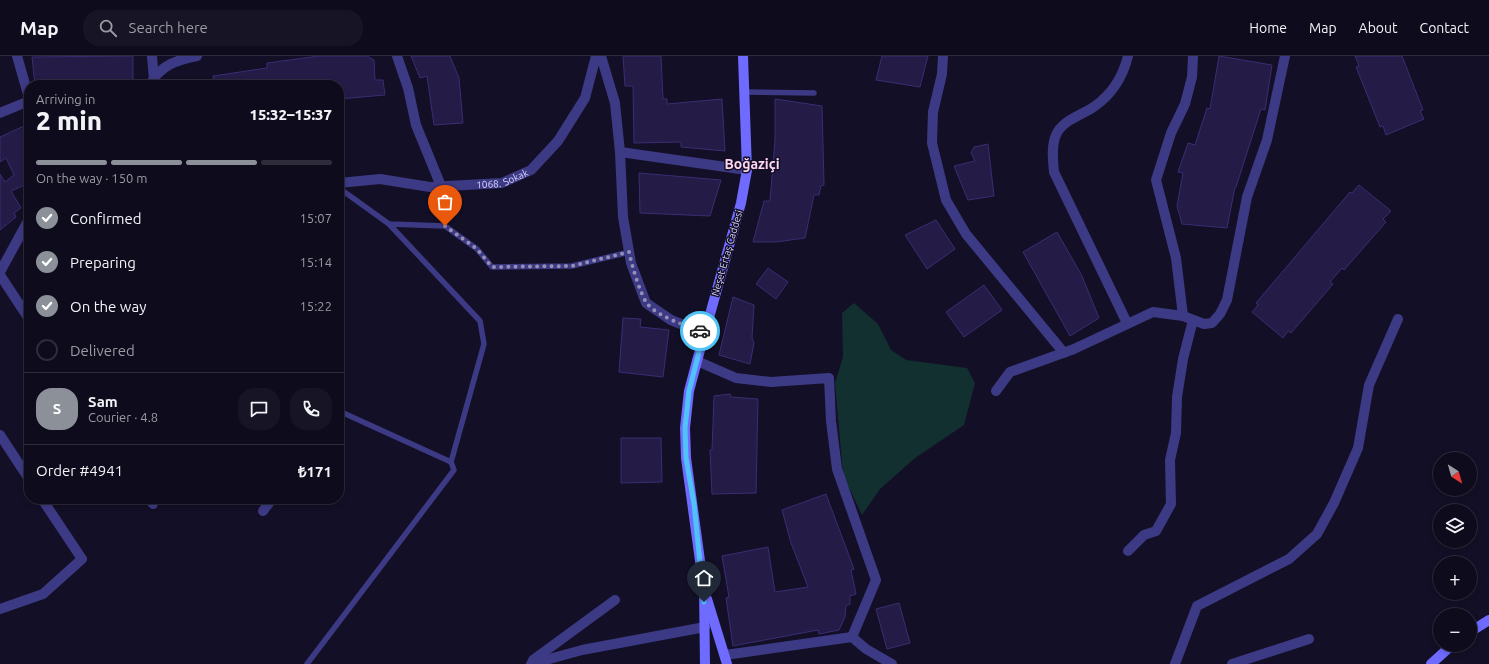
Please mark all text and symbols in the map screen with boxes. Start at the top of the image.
search box [83,10,363,46]
text: Map [20,17,59,39]
icon: search [97,17,119,39]
text: Search here [129,19,208,36]
text: Home [1249,20,1287,36]
text: Map [1309,20,1337,36]
text: About [1359,20,1398,36]
text: Contact [1420,20,1469,36]
text: Arriving in [36,92,95,106]
text: 2 min [36,106,102,135]
text: 15:32–15:37 [249,106,332,123]
district label: Boğaziçi [724,156,780,173]
street label: 1068. Sokak [476,167,530,190]
text: On the way · 150 m [36,171,148,185]
pin [428,185,462,226]
icon: bag [434,191,456,213]
icon: check [36,207,58,229]
street label: Neşet Ertaş Caddesi [709,209,745,297]
text: Confirmed [70,210,142,227]
text: 15:07 [299,211,332,225]
icon: check [36,251,58,273]
text: Preparing [70,254,136,271]
text: 15:14 [299,255,332,269]
icon: check [36,295,58,317]
text: On the way [70,298,146,315]
text: 15:22 [299,299,332,313]
courier [680,311,720,351]
icon: car [689,320,711,342]
text: Delivered [70,342,135,359]
button: chat [238,388,280,430]
button: phone [290,388,332,430]
text: Sam [88,393,118,410]
text: S [53,400,61,417]
text: Courier · 4.8 [88,410,158,424]
north arrow [1433,452,1477,496]
map controls [1433,452,1477,652]
text: Order #4941 [36,462,123,479]
text: ₺171 [298,463,332,480]
button: layers [1433,504,1477,548]
button: + [1433,556,1477,600]
pin [687,561,721,602]
icon: home [693,567,715,589]
button: − [1433,608,1477,652]

